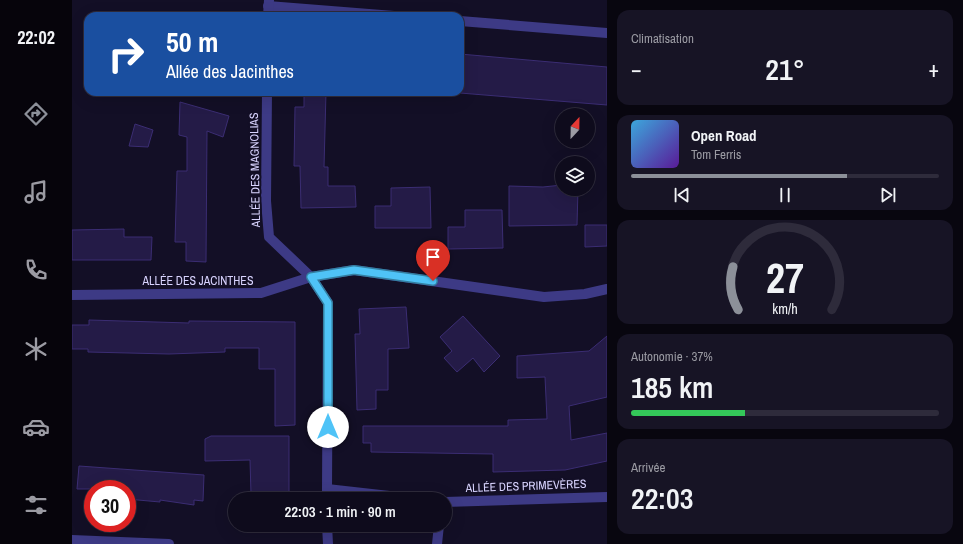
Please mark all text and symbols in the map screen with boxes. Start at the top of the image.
text: 50 m [166,23,218,61]
text: 22:02 [17,25,55,50]
icon: right [100,28,152,80]
text: Climatisation [631,30,694,47]
text: 21° [765,49,805,89]
text: − [631,54,642,84]
text: + [928,54,939,84]
text: Allée des Jacinthes [166,59,294,84]
icon: directions [22,100,50,128]
north arrow [555,108,595,148]
map controls [555,108,595,196]
street label: ALLÉE DES MAGNOLIAS [246,112,264,229]
text: Open Road [691,125,757,146]
text: Tom Ferris [691,146,741,163]
button: layers [555,156,595,196]
icon: music [22,178,50,206]
icon: previous [671,184,693,206]
icon: pause [774,184,796,206]
icon: next [877,184,899,206]
pin [416,240,450,281]
icon: arrive [422,246,444,268]
text: 27 [766,250,804,306]
icon: phone [22,256,50,284]
street label: ALLÉE DES JACINTHES [141,273,254,289]
text: km/h [772,299,798,318]
icon: climate [22,335,50,363]
text: Autonomie · 37% [631,348,713,365]
text: 185 km [631,367,713,407]
position arrow [307,406,349,448]
icon: car [22,413,50,441]
text: Arrivée [631,459,665,476]
street label: ALLÉE DES PRIMEVÈRES [464,476,587,496]
text: 22:03 [631,478,693,518]
speed limit sign: 30 [84,480,136,532]
icon: filters [22,491,50,519]
text: 22:03 · 1 min · 90 m [284,501,396,522]

